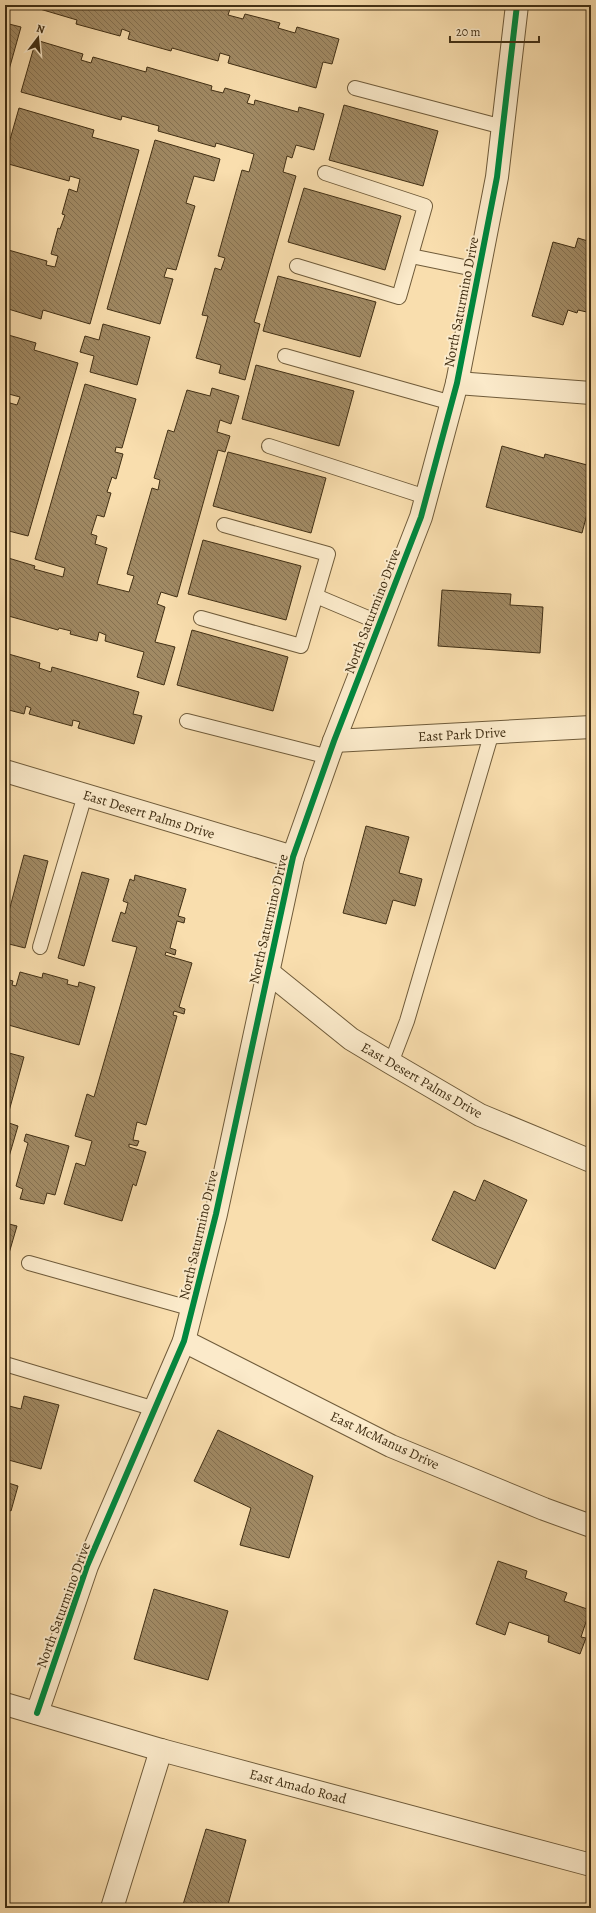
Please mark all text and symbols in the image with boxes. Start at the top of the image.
north arrow [18,18,58,58]
scale bar [450,18,539,44]
text: N [35,21,47,37]
text: 20 m [456,24,480,40]
street label: North Saturmino Drive [440,235,483,369]
street label: North Saturmino Drive [340,546,405,677]
street label: East Park Drive [418,723,506,746]
street label: East Desert Palms Drive [80,785,217,844]
street label: North Saturmino Drive [244,852,293,986]
street label: East Desert Palms Drive [358,1038,486,1123]
street label: North Saturmino Drive [174,1168,223,1302]
street label: East McManus Drive [327,1407,442,1474]
street label: North Saturmino Drive [32,1540,95,1671]
street label: East Amado Road [247,1764,349,1809]

